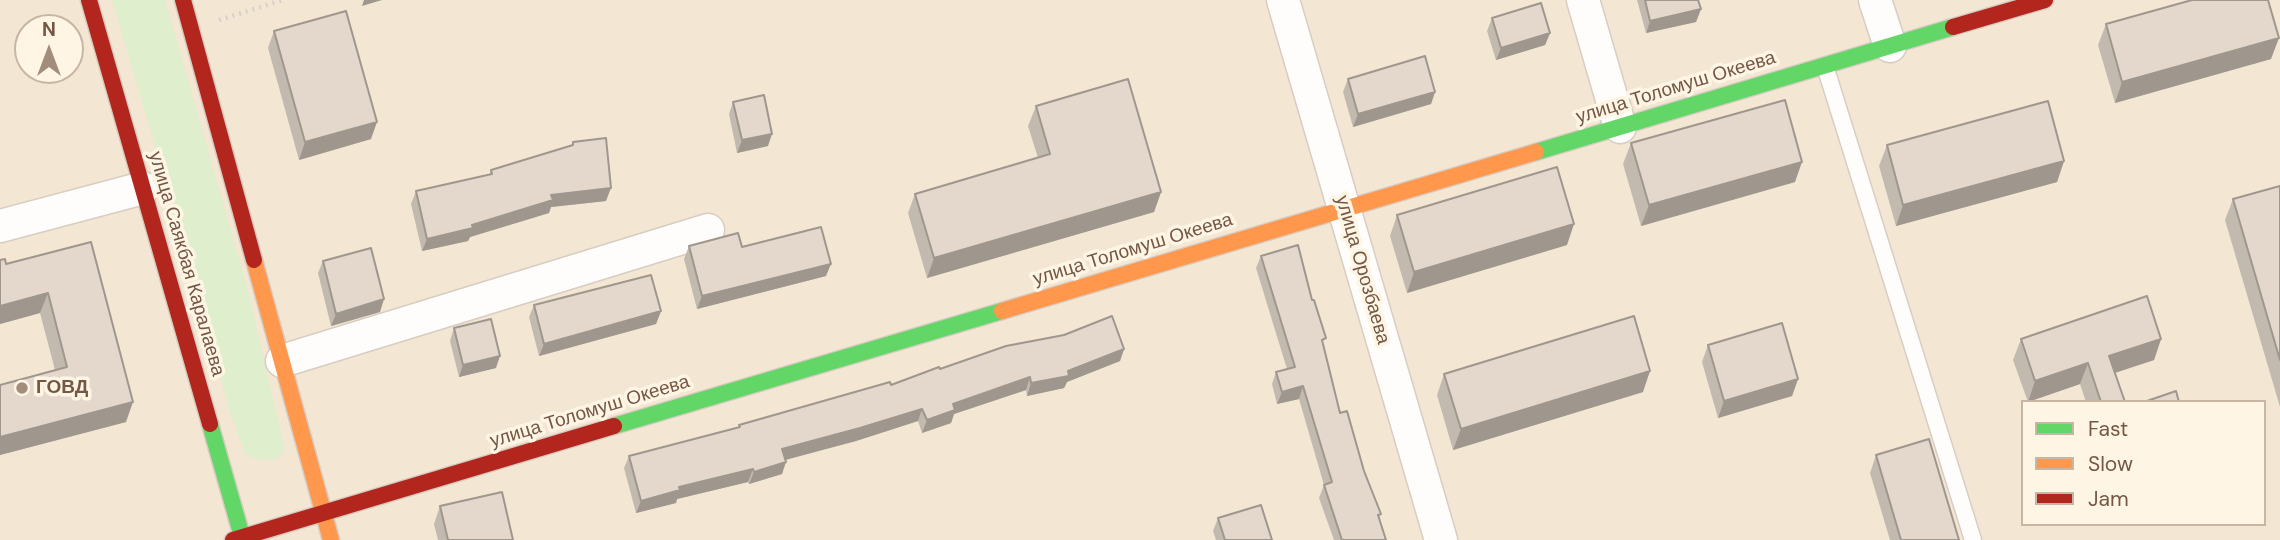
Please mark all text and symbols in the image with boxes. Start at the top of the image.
north arrow [14,14,84,84]
text: N [42,17,56,42]
street label: улица Толомуш Океева [1574,47,1778,129]
street label: улица Саякбая Каралаева [143,149,229,379]
street label: улица Орозбаева [1330,193,1394,347]
street label: улица Толомуш Океева [1031,209,1235,291]
street label: улица Толомуш Океева [488,371,692,453]
place label: ГОВД [36,377,88,399]
marker: ГОВД [14,380,30,396]
legend [2021,400,2266,526]
text: Fast [2088,415,2128,443]
text: Slow [2088,450,2133,478]
text: Jam [2088,485,2129,513]

